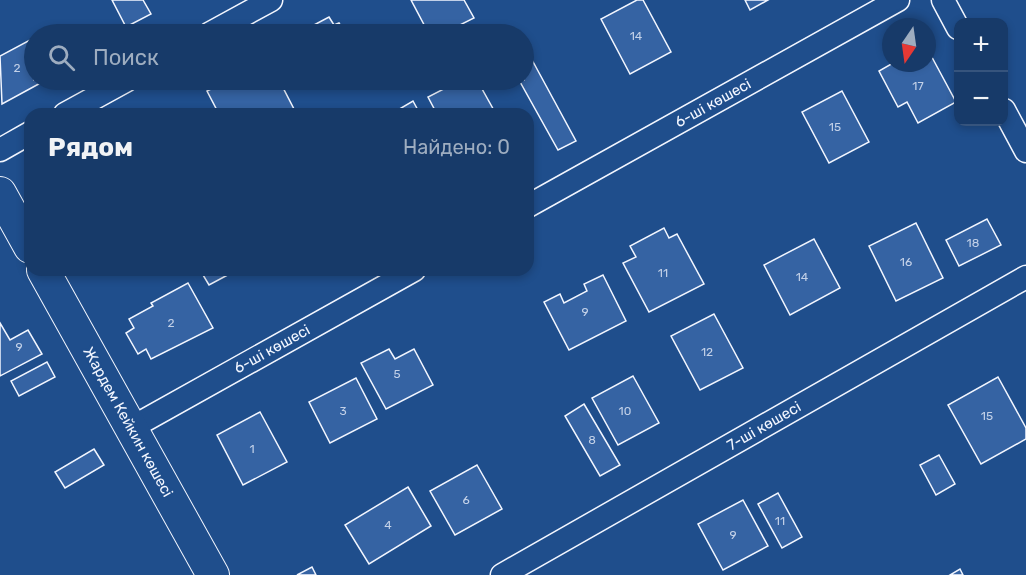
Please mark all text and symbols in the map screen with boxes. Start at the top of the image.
north arrow [882,18,936,72]
map controls [954,18,1008,126]
button: + [954,18,1008,72]
search box [24,24,534,90]
house number: 14 [630,29,643,43]
icon: search [45,41,78,74]
text: Поиск [93,44,159,71]
house number: 2 [13,61,21,75]
button: − [954,72,1008,126]
street label: 6-ші көшесі [672,75,754,131]
house number: 17 [912,79,924,93]
house number: 15 [829,120,841,134]
text: Рядом [48,132,133,163]
text: Найдено: 0 [403,135,510,159]
house number: 18 [967,236,979,250]
house number: 16 [900,255,912,269]
house number: 11 [658,266,668,280]
house number: 14 [796,270,809,284]
house number: 9 [581,305,589,319]
house number: 2 [167,316,175,330]
street label: 6-ші көшесі [231,321,313,377]
house number: 9 [15,340,23,354]
street label: Жардем Кейкин көшесі [79,344,177,500]
house number: 12 [701,345,713,359]
house number: 5 [393,367,401,381]
street label: 7-ші көшесі [724,398,804,454]
house number: 3 [339,404,347,418]
house number: 10 [619,404,631,418]
house number: 15 [981,409,993,423]
house number: 8 [588,433,596,447]
house number: 1 [249,442,255,456]
house number: 6 [462,493,470,507]
house number: 11 [775,514,785,528]
house number: 4 [384,518,392,532]
house number: 9 [729,528,737,542]

